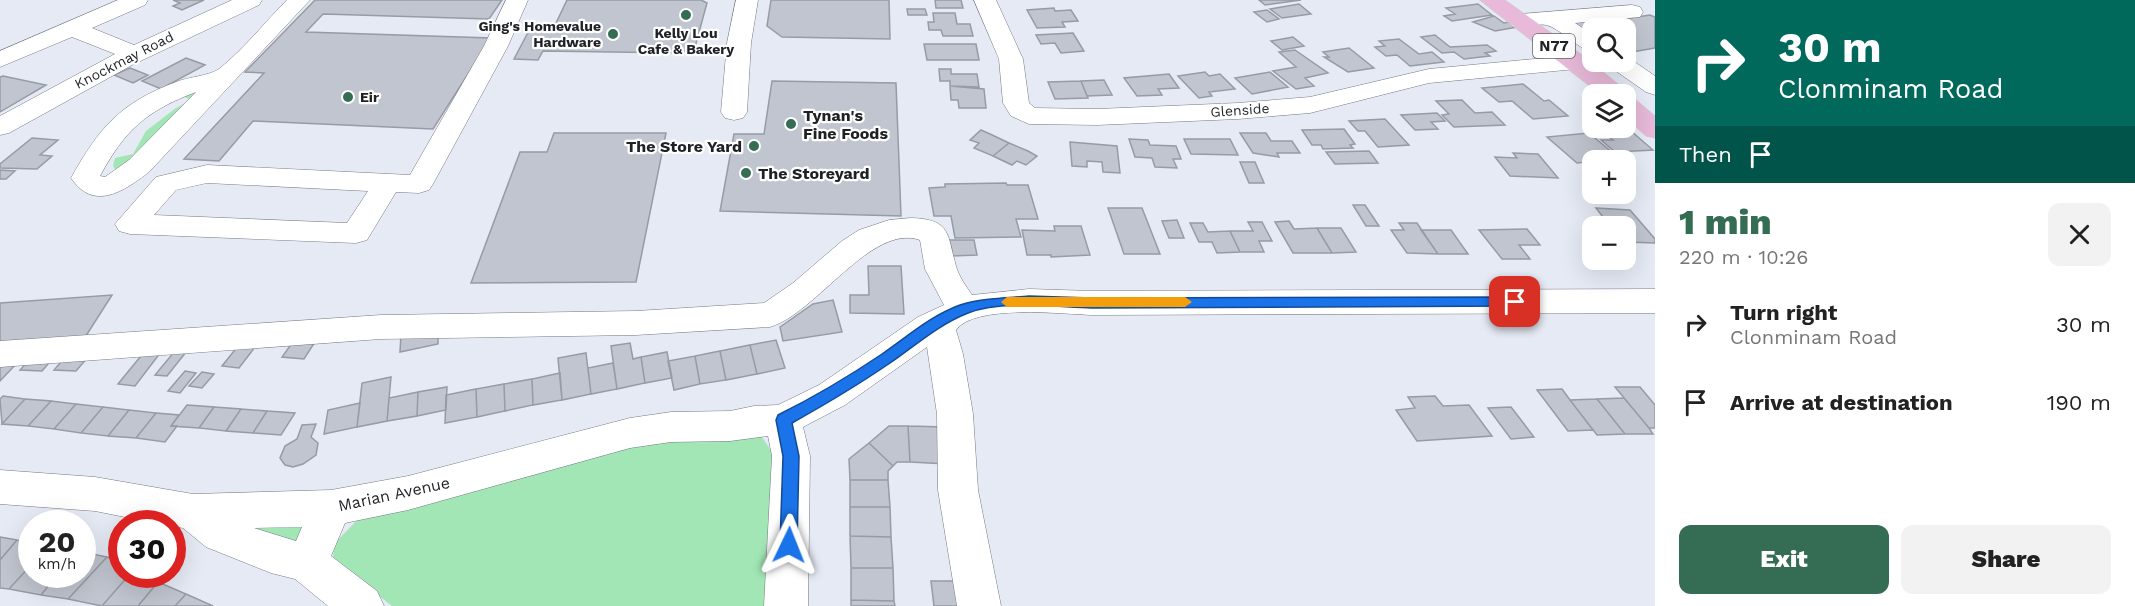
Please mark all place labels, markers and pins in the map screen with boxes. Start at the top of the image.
marker: Kelly Lou Cafe & Bakery [679,8,693,22]
place label: Ging's Homevalue Hardware [478,18,601,50]
place label: Kelly Lou Cafe & Bakery [638,25,734,57]
marker: Ging's Homevalue Hardware [606,27,620,41]
place label: Eir [360,89,379,105]
marker: Eir [341,90,355,104]
place label: Tynan's Fine Foods [803,106,888,143]
marker: Tynan's Fine Foods [784,117,798,131]
place label: The Store Yard [626,137,742,156]
marker: The Store Yard [747,139,761,153]
place label: The Storeyard [758,164,870,183]
marker: The Storeyard [739,166,753,180]
pin [1489,276,1540,327]

